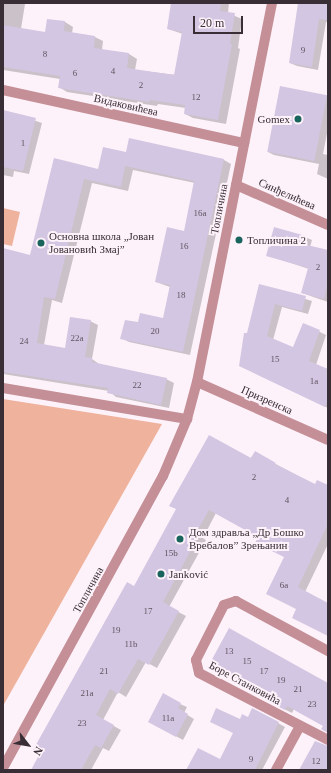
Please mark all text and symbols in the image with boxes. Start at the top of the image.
scale bar [195,8,245,34]
text: 20 m [200,16,224,30]
house number: 9 [301,45,305,55]
house number: 8 [43,49,47,59]
house number: 4 [111,66,115,76]
house number: 6 [73,68,77,78]
house number: 2 [139,80,143,90]
street label: Видаковићева [93,91,159,119]
house number: 12 [192,92,200,102]
place label: Gomex [258,112,290,126]
marker: Gomex [293,114,303,124]
house number: 1 [21,138,25,148]
street label: Синђелићева [256,176,318,212]
street label: Топличина [208,183,230,235]
house number: 16a [194,208,206,218]
place label: Основна школа „Јован Јовановић Змај” [49,230,154,256]
place label: Топличина 2 [247,233,306,247]
marker: Топличина 2 [234,235,244,245]
marker: Основна школа „Јован Јовановић Змај” [36,238,46,248]
house number: 16 [180,241,188,251]
house number: 2 [316,262,320,272]
house number: 18 [176,290,186,300]
house number: 20 [150,326,160,336]
house number: 22a [71,333,83,343]
house number: 24 [20,336,28,346]
house number: 15 [270,354,280,364]
house number: 1a [310,376,318,386]
house number: 22 [132,380,142,390]
street label: Призренска [239,383,295,417]
house number: 2 [252,472,256,482]
house number: 4 [285,495,289,505]
place label: Дом здравља „Др Бошко Вребалов” Зрењанин [189,526,304,552]
marker: Дом здравља „Др Бошко Вребалов” Зрењанин [174,533,186,545]
house number: 15b [164,548,178,558]
street label: Топличина [70,565,106,615]
place label: Janković [169,567,208,581]
marker: Janković [156,569,166,579]
house number: 6a [280,580,288,590]
house number: 17 [144,606,152,616]
house number: 19 [112,625,120,635]
house number: 11b [124,639,138,649]
house number: 13 [224,646,234,656]
house number: 15 [242,656,252,666]
street label: Боре Станковића [207,658,283,708]
house number: 21 [100,666,108,676]
house number: 17 [260,666,268,676]
house number: 19 [276,675,286,685]
house number: 21 [294,684,302,694]
house number: 21a [81,688,93,698]
house number: 23 [308,699,316,709]
house number: 11a [162,713,174,723]
house number: 23 [78,718,86,728]
north arrow [8,725,48,765]
text: N [31,745,45,758]
house number: 9 [249,754,253,764]
house number: 12 [312,756,320,766]

